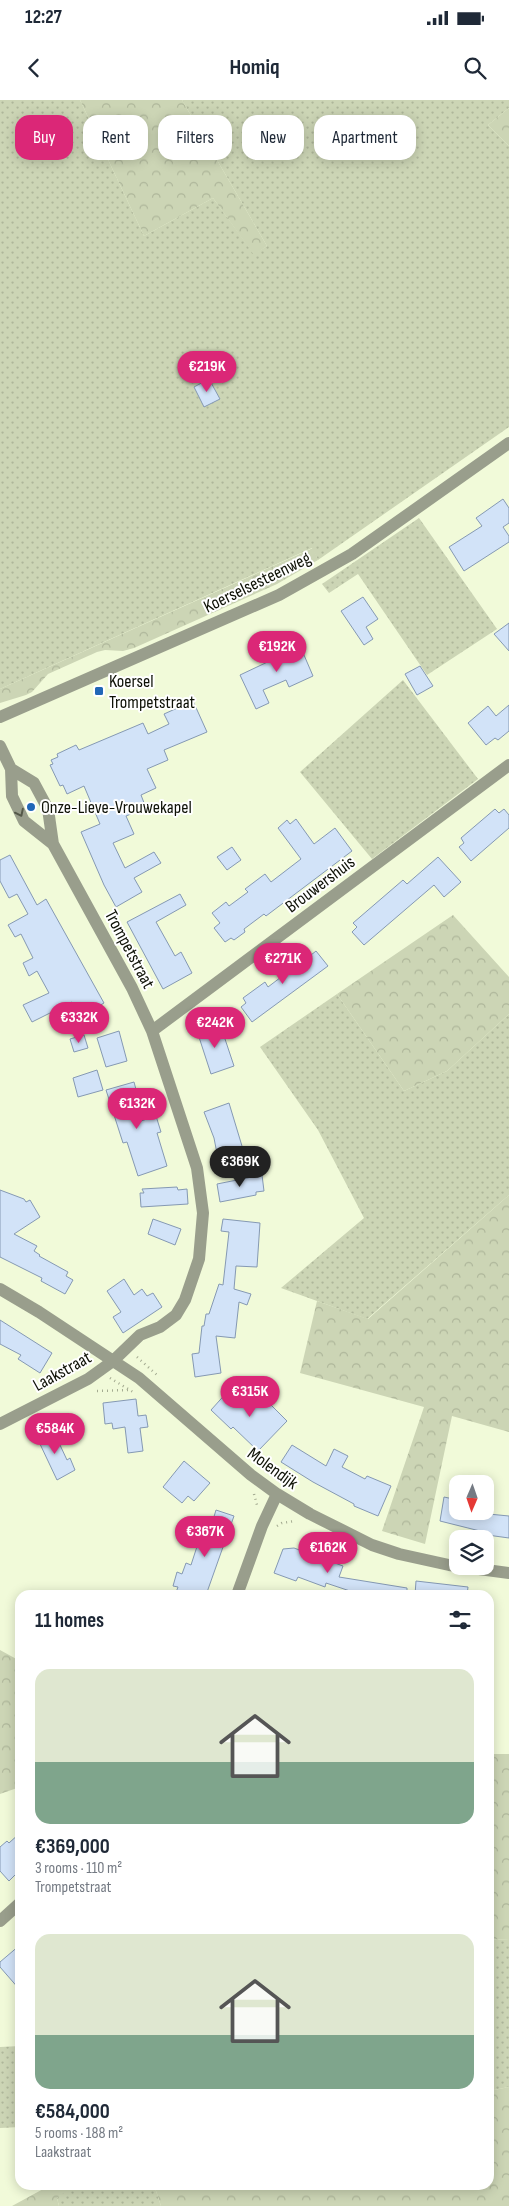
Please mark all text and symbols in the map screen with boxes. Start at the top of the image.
text: 12:27 [25,6,62,29]
icon: back [20,54,48,82]
text: Homiq [230,54,279,81]
icon: search [461,54,489,82]
chip: Buy [15,115,73,160]
chip: Rent [83,115,148,160]
chip: Filters [158,115,232,160]
chip: New [242,115,304,160]
chip: Apartment [314,115,416,160]
pin: €219K [172,350,242,393]
text: €219K [188,357,226,376]
street label: Koerselsesteenweg [200,547,314,617]
pin: €192K [242,630,312,673]
text: €192K [258,637,296,656]
place label: Koersel Trompetstraat [109,671,196,713]
marker: Koersel Trompetstraat [93,685,105,697]
place label: Onze-Lieve-Vrouwekapel [41,797,192,818]
marker: Onze-Lieve-Vrouwekapel [25,801,37,813]
one-way arrow [14,808,24,817]
street label: Brouwershuis [281,851,359,917]
street label: Trompetstraat [100,906,159,993]
pin: €271K [248,942,318,985]
text: €271K [265,949,301,968]
pin: €332K [44,1002,114,1044]
pin: €242K [180,1006,250,1049]
text: €332K [60,1008,98,1027]
text: €242K [196,1013,234,1032]
pin: €132K [102,1088,172,1130]
text: €132K [119,1094,155,1113]
pin: €369K [205,1146,275,1188]
text: €369K [221,1152,259,1171]
street label: Laakstraat [29,1347,95,1396]
pin: €315K [215,1376,285,1418]
text: €315K [232,1382,268,1401]
pin: €584K [20,1412,90,1455]
text: €584K [36,1419,74,1438]
street label: Molendijk [243,1443,302,1494]
north arrow [449,1475,494,1520]
map controls [449,1475,494,1575]
pin: €367K [170,1516,240,1558]
text: €367K [186,1522,224,1541]
button: layers [449,1530,494,1575]
pin: €162K [293,1532,363,1574]
text: €162K [309,1538,347,1557]
icon: filters [446,1606,474,1634]
text: 11 homes [35,1608,104,1633]
icon: home [210,1701,300,1791]
text: €369,000 [35,1834,110,1859]
text: 3 rooms · 110 m² [35,1859,122,1878]
text: Trompetstraat [35,1878,112,1897]
icon: home [210,1966,300,2056]
text: €584,000 [35,2099,110,2124]
text: 5 rooms · 188 m² [35,2124,123,2143]
text: Laakstraat [35,2143,91,2162]

